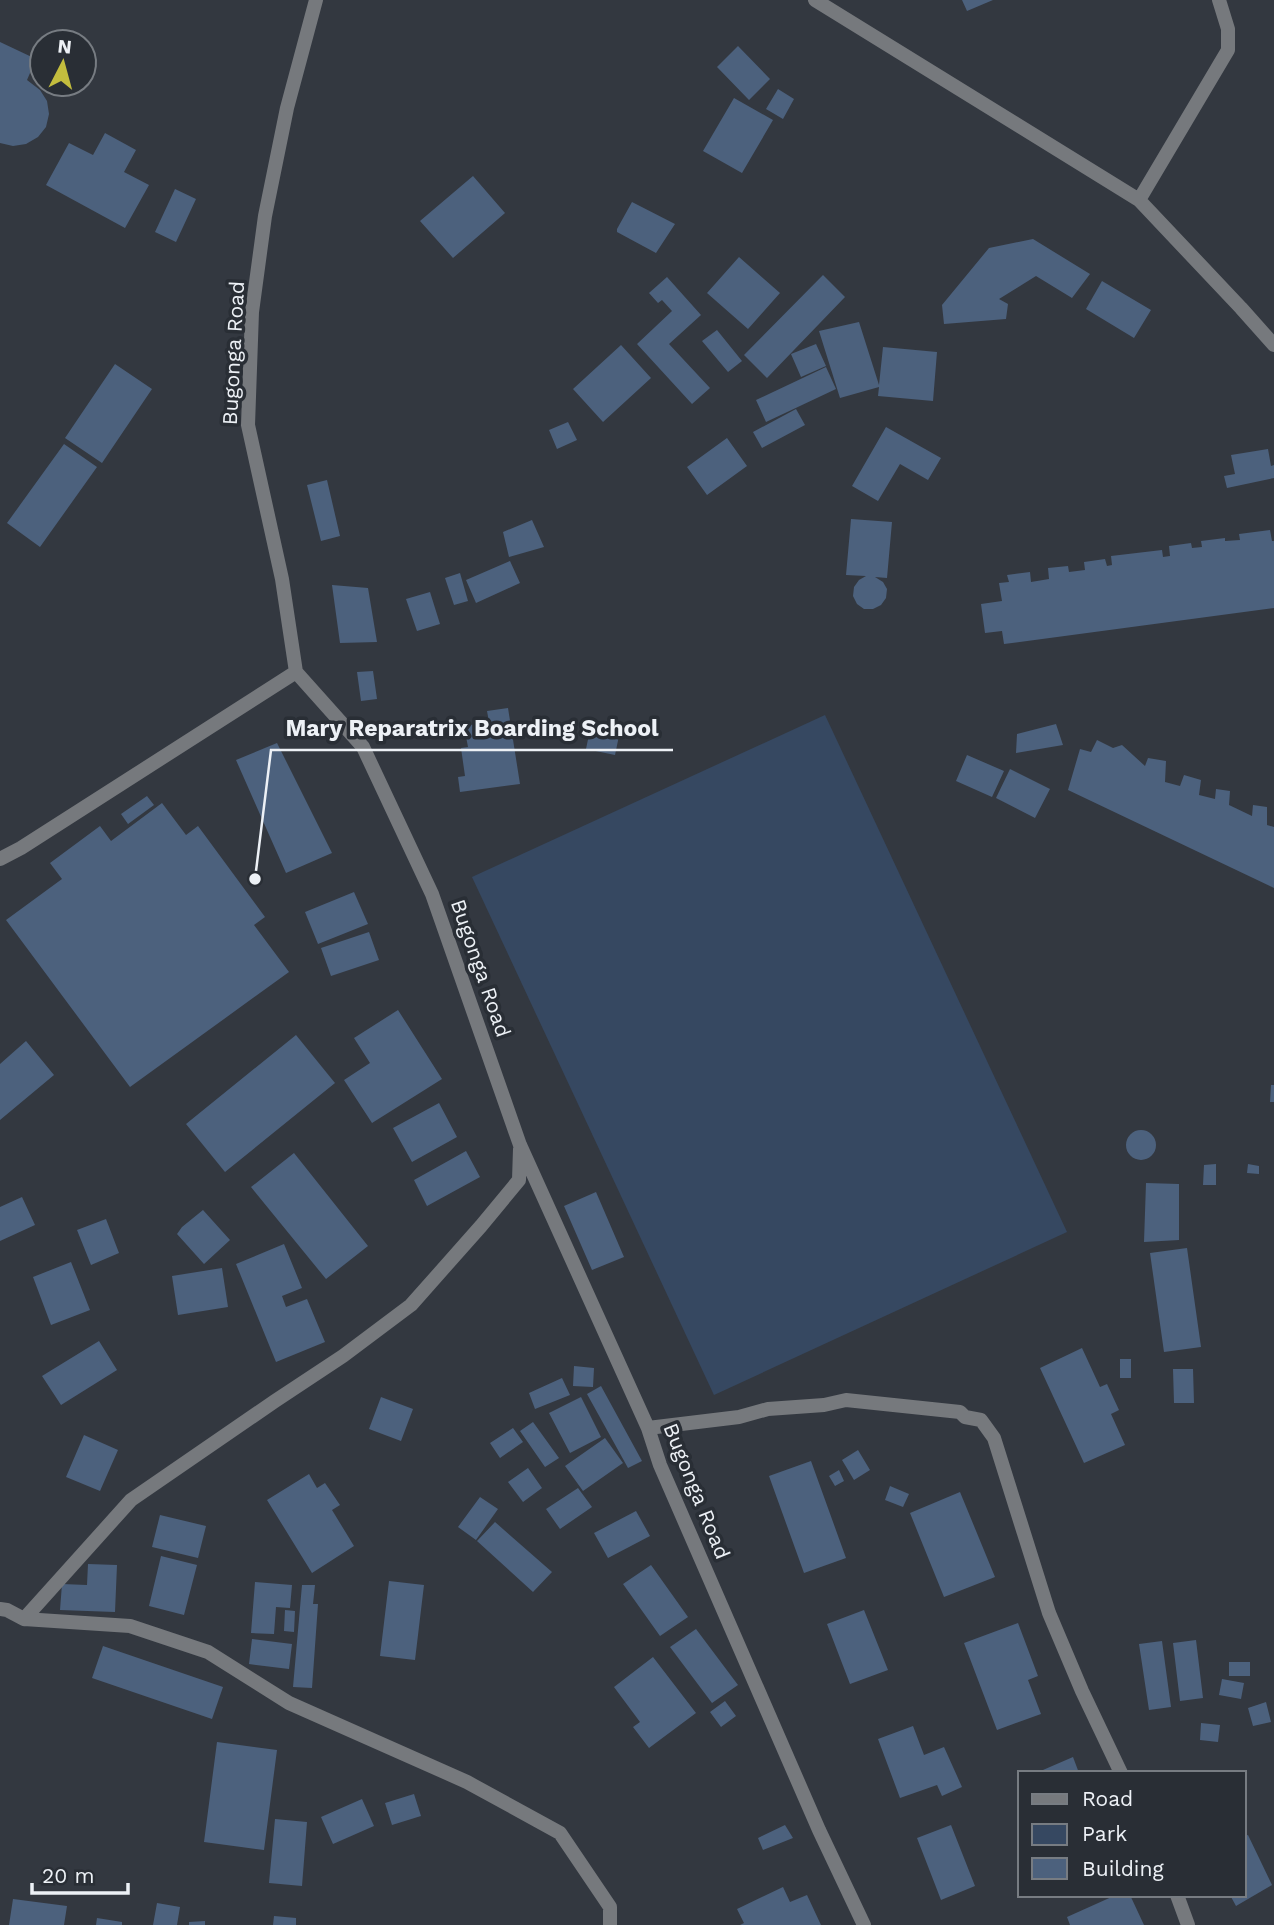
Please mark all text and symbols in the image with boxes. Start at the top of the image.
north arrow [28,28,98,98]
text: N [57,34,73,59]
street label: Bugonga Road [217,280,249,426]
callout: Mary Reparatrix Boarding School [271,706,673,750]
text: Mary Reparatrix Boarding School [285,715,659,742]
street label: Bugonga Road [446,896,516,1040]
street label: Bugonga Road [658,1419,736,1563]
legend [1018,1771,1246,1897]
text: Road [1082,1786,1133,1811]
text: Park [1082,1821,1127,1846]
scale bar [32,1852,128,1896]
text: Building [1082,1856,1164,1881]
text: 20 m [42,1863,94,1888]

